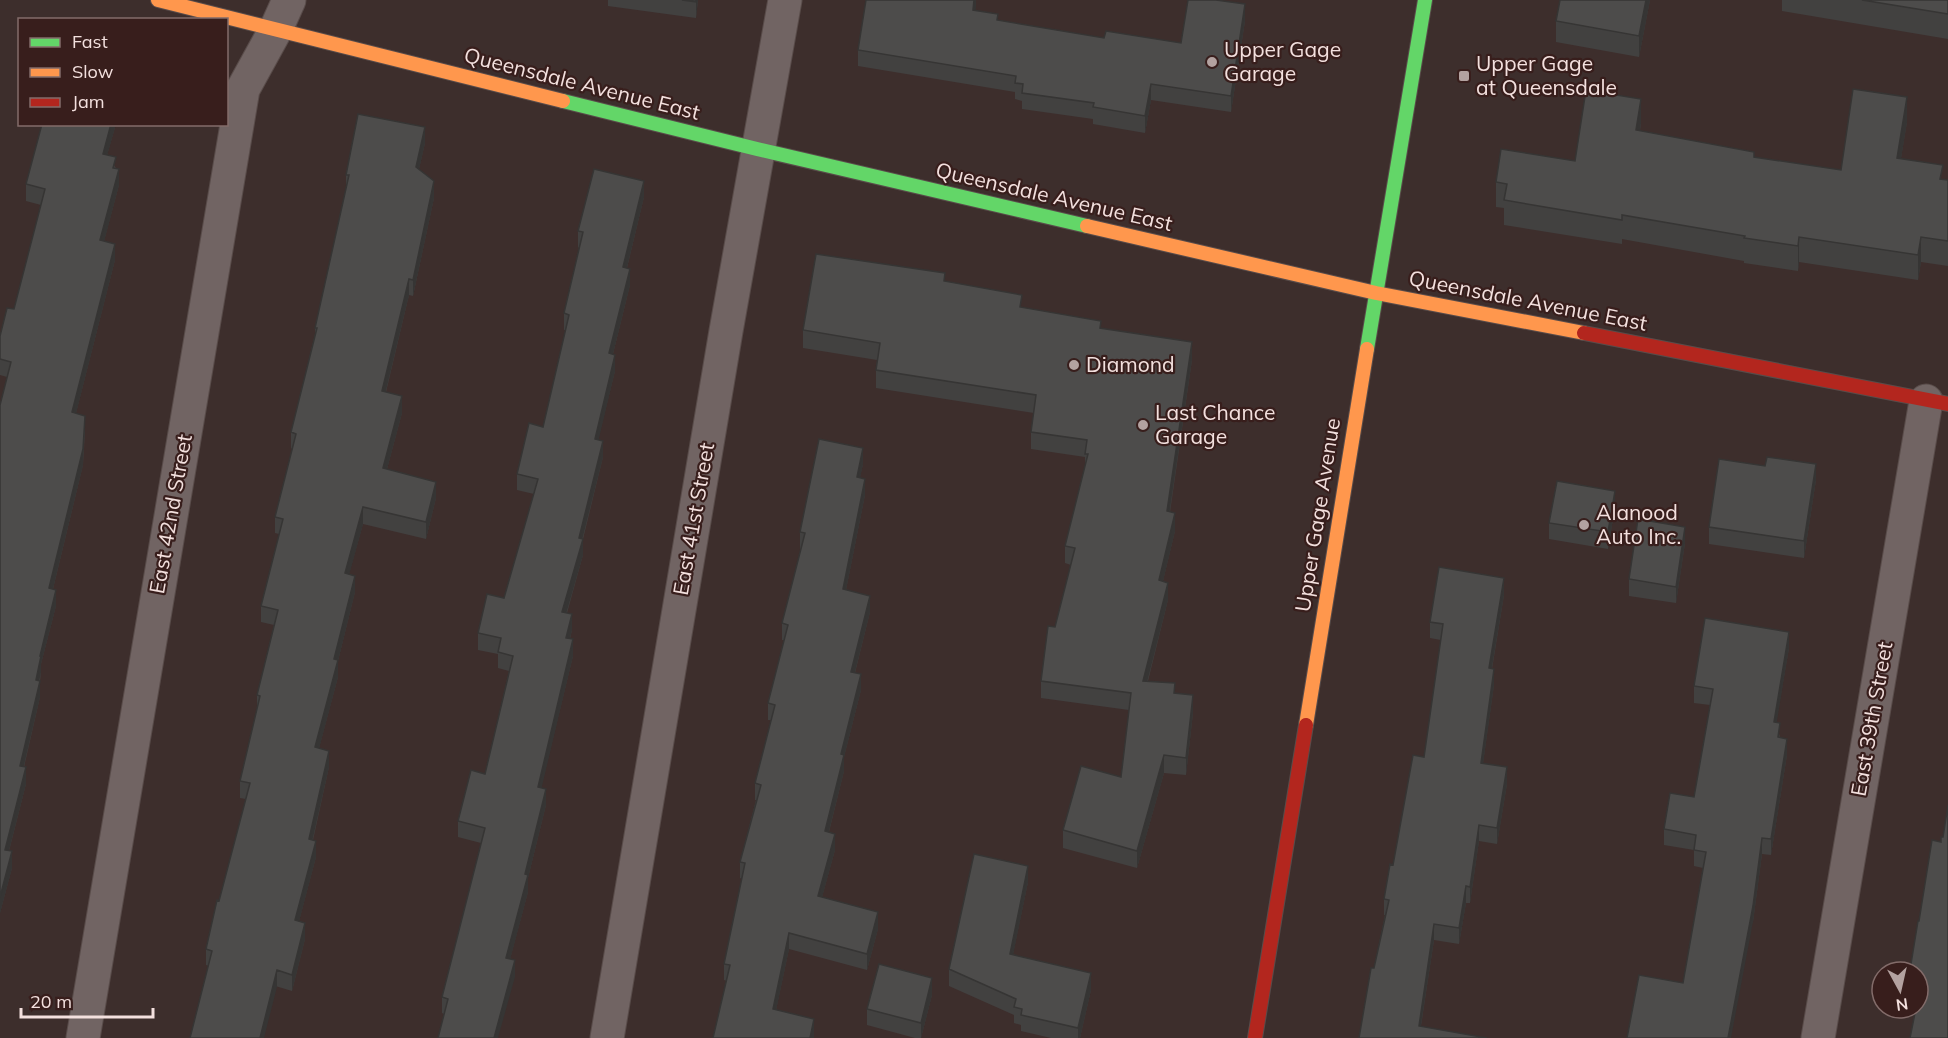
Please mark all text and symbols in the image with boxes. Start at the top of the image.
legend [18,18,228,126]
text: Fast [72,30,108,53]
place label: Upper Gage Garage [1224,36,1341,86]
street label: Queensdale Avenue East [462,41,703,125]
place label: Upper Gage at Queensdale [1476,50,1617,100]
marker: Upper Gage Garage [1205,55,1219,69]
text: Slow [72,60,114,83]
marker: Upper Gage at Queensdale [1457,69,1471,83]
text: Jam [72,90,105,113]
street label: Queensdale Avenue East [933,156,1175,236]
street label: Queensdale Avenue East [1407,264,1649,336]
place label: Diamond [1086,351,1175,377]
marker: Diamond [1067,358,1081,372]
place label: Last Chance Garage [1155,399,1275,449]
street label: Upper Gage Avenue [1289,416,1345,614]
marker: Last Chance Garage [1136,418,1150,432]
street label: East 42nd Street [143,432,197,596]
street label: East 41st Street [667,441,719,597]
place label: Alanood Auto Inc. [1596,499,1681,549]
marker: Alanood Auto Inc. [1577,518,1591,532]
street label: East 39th Street [1845,640,1897,798]
north arrow [1870,960,1930,1020]
scale bar [21,981,153,1019]
text: 20 m [30,990,72,1013]
text: N [1895,994,1909,1016]

